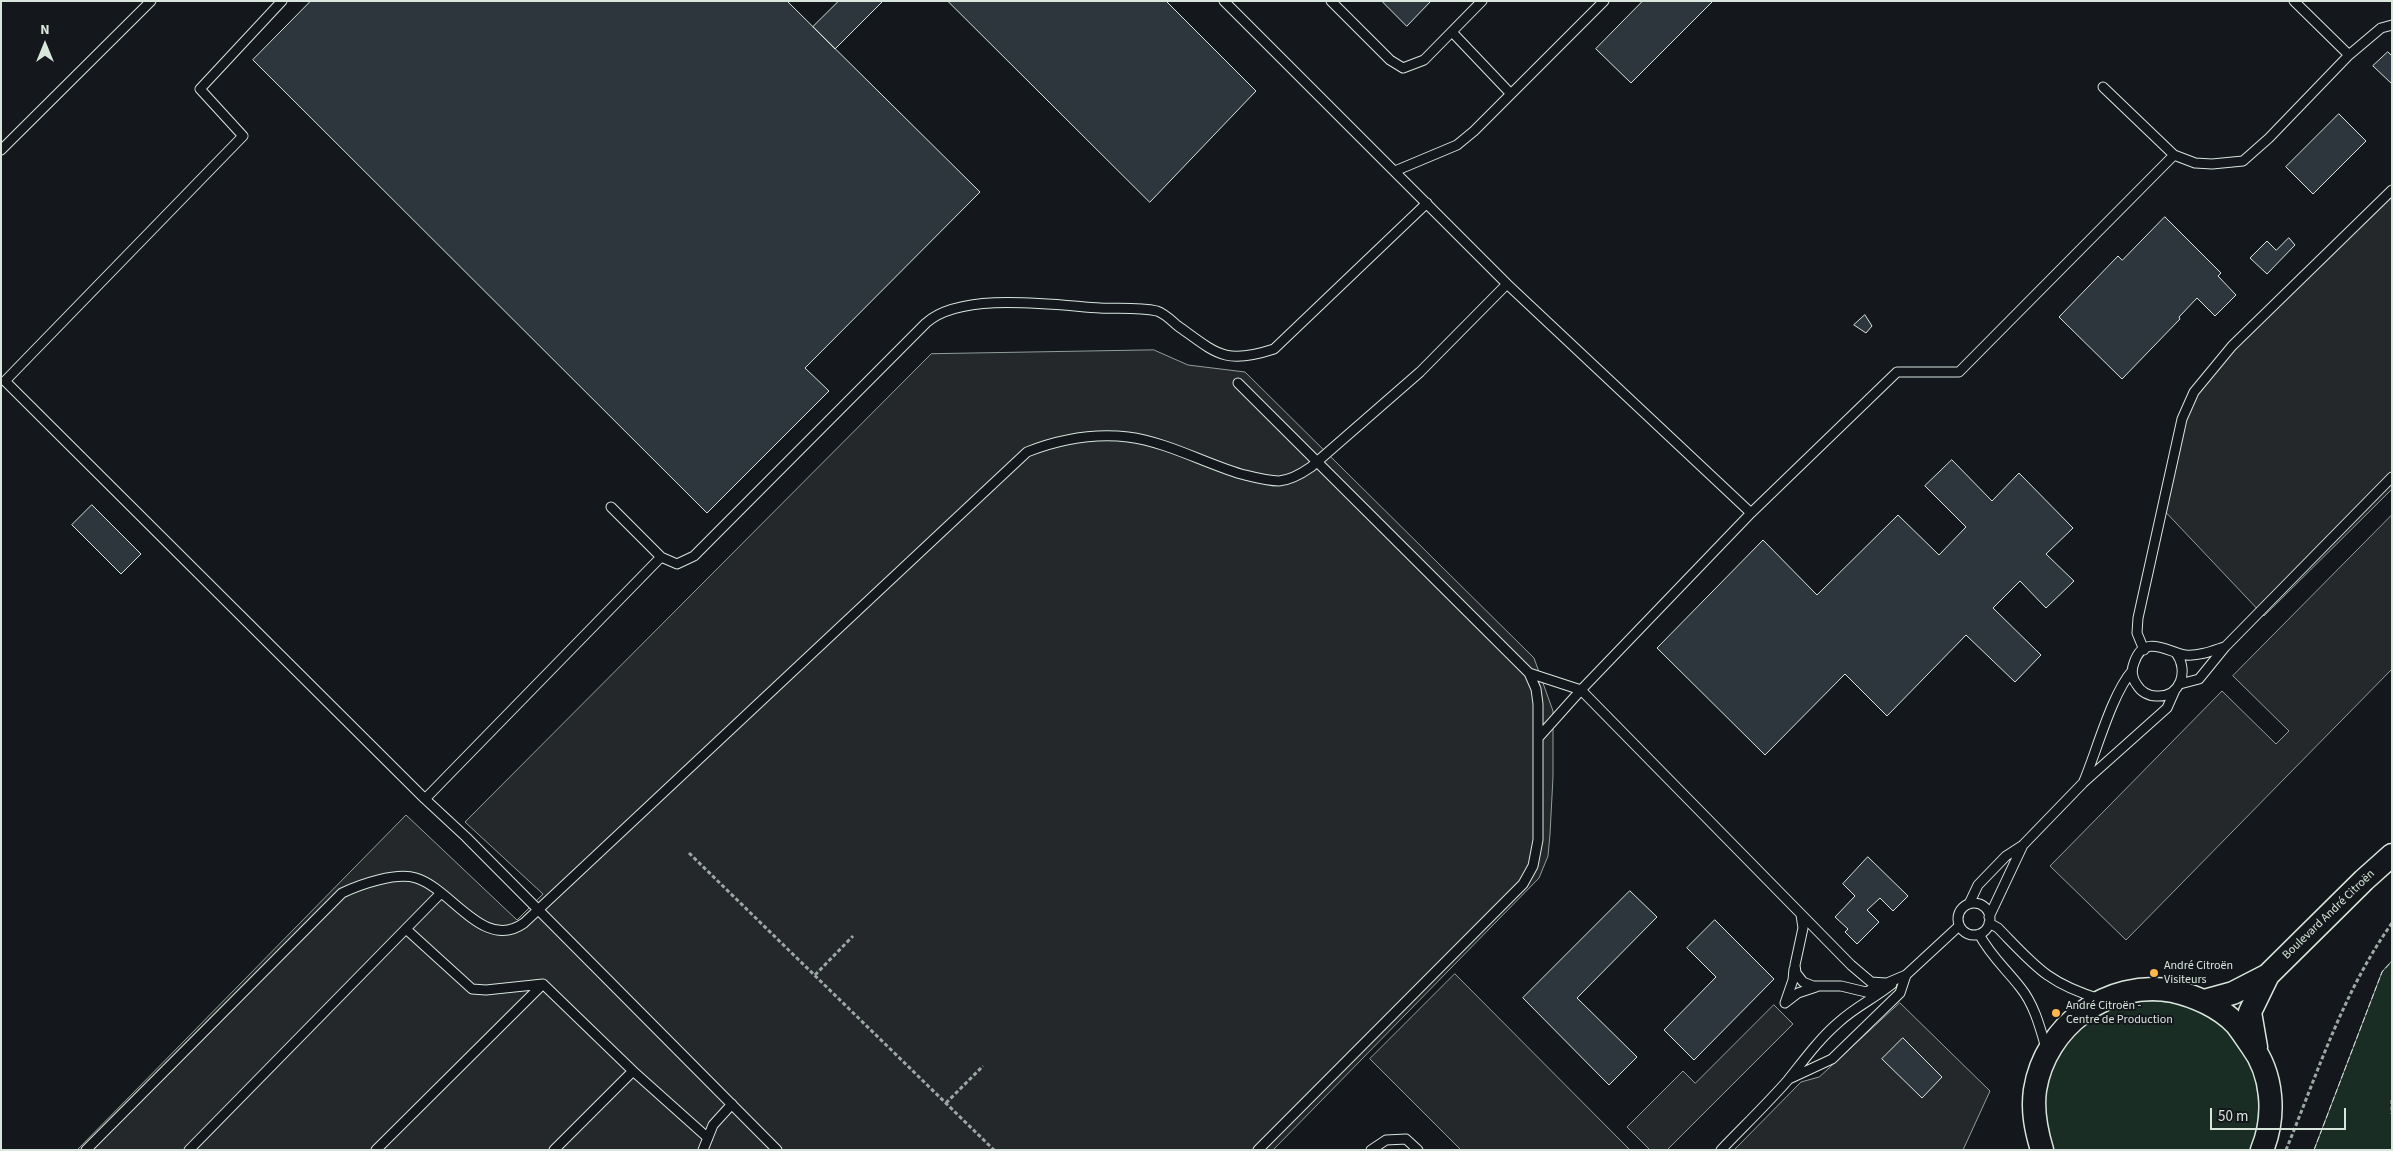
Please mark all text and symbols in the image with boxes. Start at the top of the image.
north arrow [20,20,70,70]
text: N [40,20,50,40]
street label: Boulevard André Citroën [2280,867,2378,963]
place label: André Citroën Visiteurs [2164,959,2233,987]
marker: André Citroën Visiteurs [2148,967,2160,979]
place label: André Citroën - Centre de Production [2066,999,2173,1027]
marker: André Citroën - Centre de Production [2050,1007,2062,1019]
scale bar [2213,1098,2349,1130]
text: 50 m [2218,1106,2248,1127]

